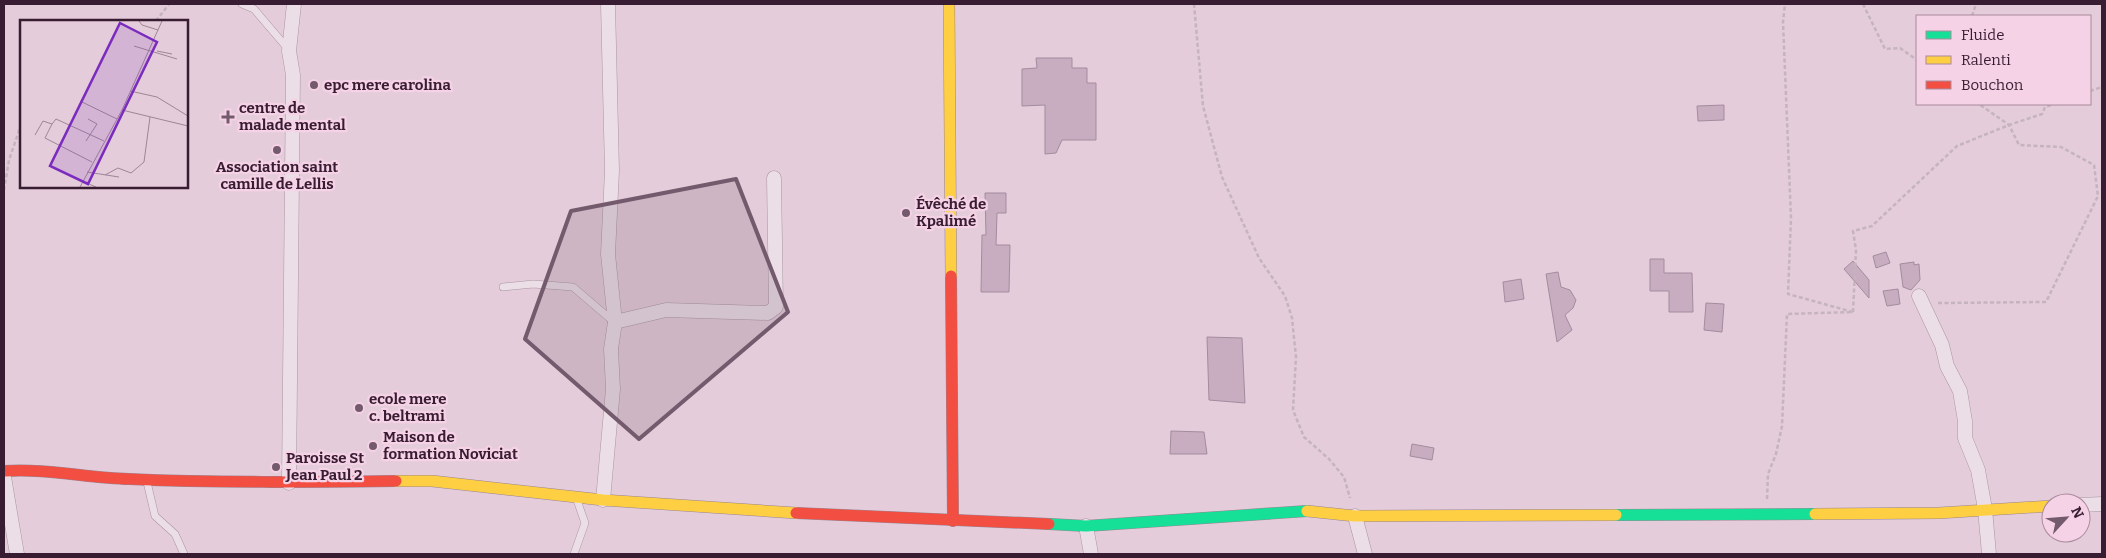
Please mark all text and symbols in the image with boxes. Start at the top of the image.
legend [1916,15,2091,105]
inset map [20,20,188,188]
text: Fluide [1961,26,2004,44]
text: Ralenti [1961,51,2011,69]
place label: epc mere carolina [324,76,452,94]
text: Bouchon [1961,76,2024,94]
marker: epc mere carolina [308,79,320,91]
place label: centre de malade mental [239,99,346,134]
marker: centre de malade mental [221,110,235,124]
marker: Association saint camille de Lellis [271,144,283,156]
place label: Association saint camille de Lellis [216,158,338,193]
place label: Évêché de Kpalimé [916,195,986,230]
marker: Évêché de Kpalimé [900,207,912,219]
place label: ecole mere c. beltrami [369,390,447,425]
marker: ecole mere c. beltrami [353,402,365,414]
place label: Maison de formation Noviciat [383,428,518,463]
marker: Maison de formation Noviciat [367,440,379,452]
place label: Paroisse St Jean Paul 2 [285,449,364,484]
marker: Paroisse St Jean Paul 2 [270,461,282,473]
north arrow [2041,493,2091,543]
text: N [2067,504,2087,521]

